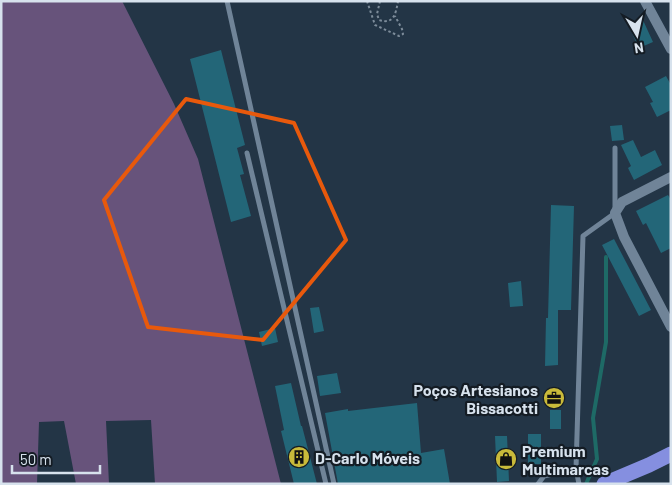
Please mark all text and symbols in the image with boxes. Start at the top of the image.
north arrow [612,10,662,60]
text: N [633,39,645,57]
place label: Poços Artesianos Bissacotti [414,380,538,417]
office icon: Poços Artesianos Bissacotti [542,386,566,410]
place label: Premium Multimarcas [522,441,609,478]
scale bar [12,442,100,474]
building icon: D-Carlo Móveis [287,445,311,469]
shop icon: Premium Multimarcas [494,447,518,471]
place label: D-Carlo Móveis [315,448,420,467]
text: 50 m [20,450,52,468]

